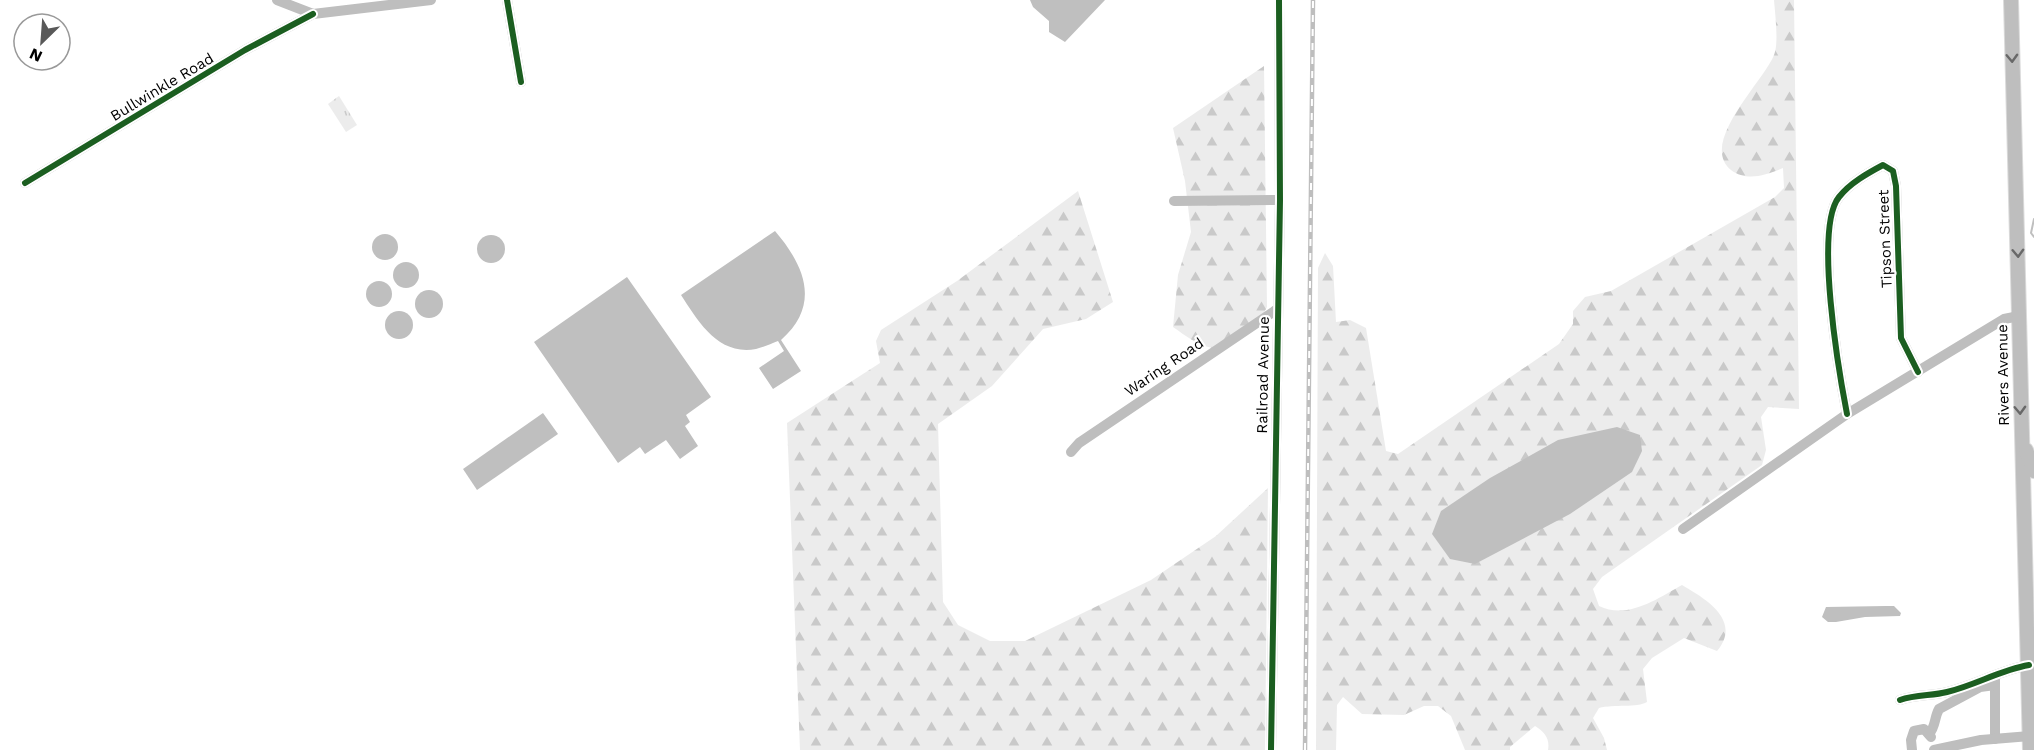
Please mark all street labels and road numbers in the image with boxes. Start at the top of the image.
street label: Bullwinkle Road [107,49,217,125]
street label: Tipson Street [1874,189,1896,289]
street label: Railroad Avenue [1253,316,1273,434]
street label: Rivers Avenue [1993,324,2013,426]
street label: Waring Road [1121,334,1207,400]

